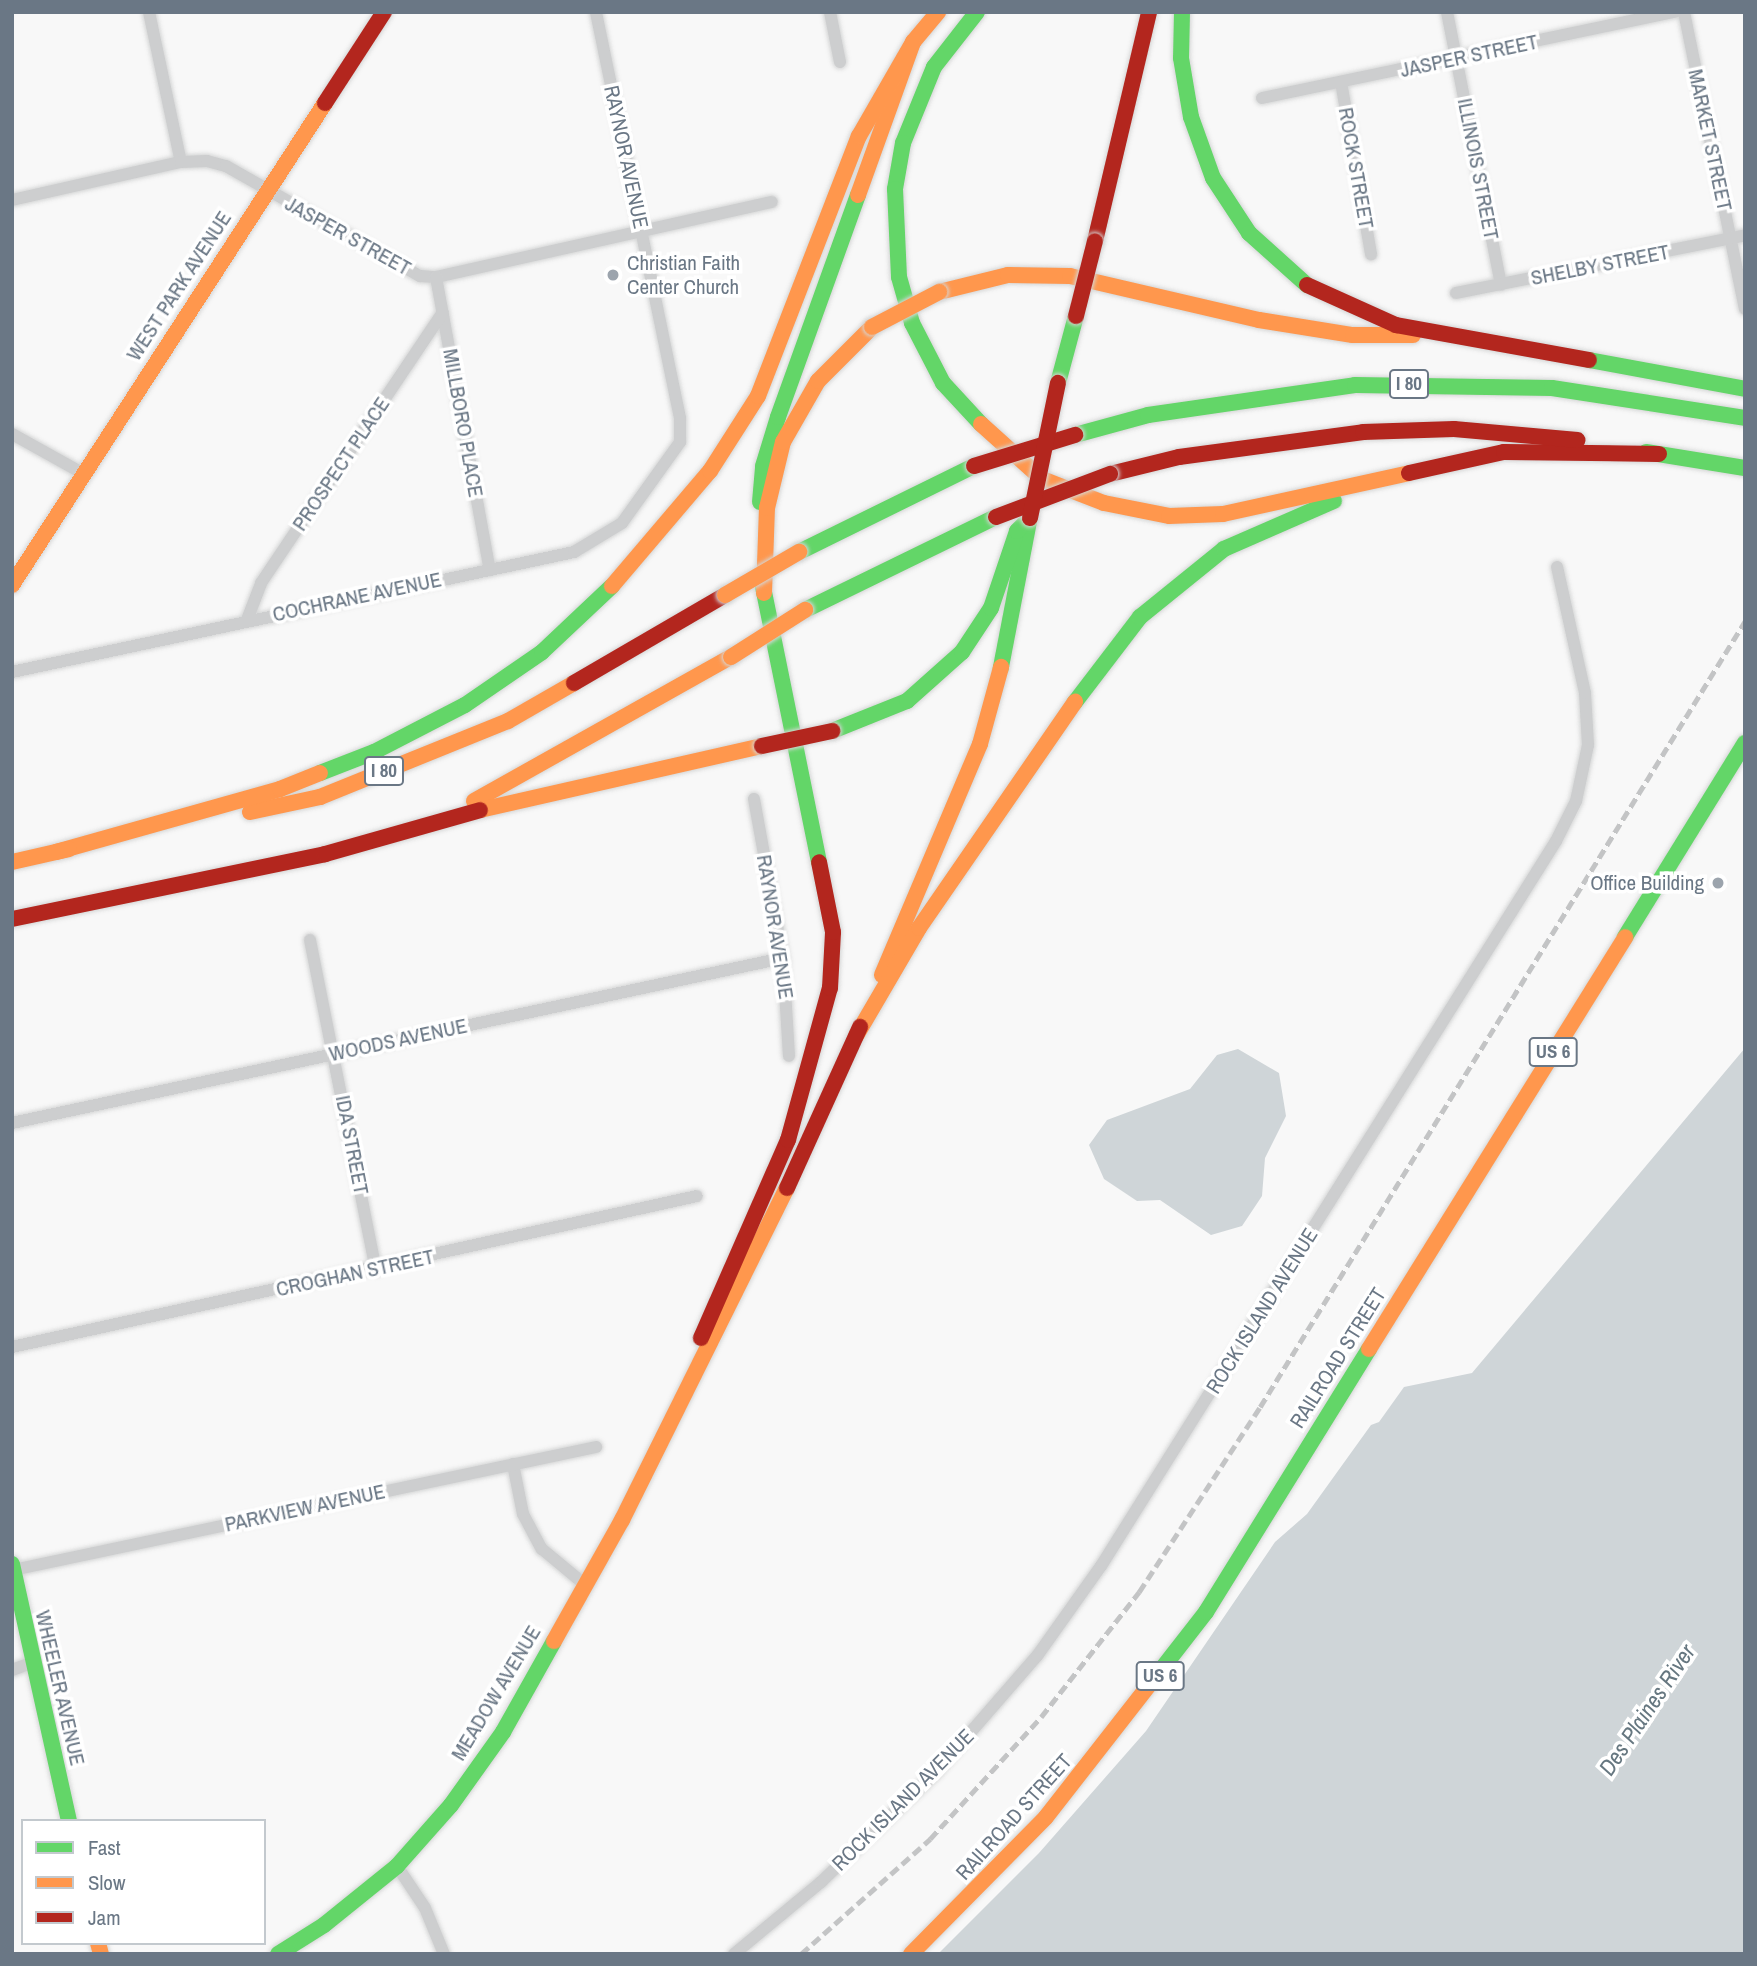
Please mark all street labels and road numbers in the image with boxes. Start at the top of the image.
street label: JASPER STREET [1398,29,1540,83]
street label: MARKET STREET [1683,67,1737,213]
street label: RAYNOR AVENUE [598,83,654,231]
street label: ILLINOIS STREET [1452,96,1504,242]
street label: ROCK STREET [1333,106,1379,230]
street label: JASPER STREET [281,191,415,281]
street label: WEST PARK AVENUE [121,206,237,366]
street label: SHELBY STREET [1529,239,1671,291]
street label: MILLBORO PLACE [438,347,488,499]
road number: I 80 [1388,368,1430,400]
street label: PROSPECT PLACE [287,392,395,536]
street label: COCHRANE AVENUE [270,567,444,627]
road number: I 80 [363,756,405,786]
street label: RAYNOR AVENUE [751,853,799,1001]
street label: WOODS AVENUE [326,1013,470,1067]
road number: US 6 [1528,1036,1578,1068]
street label: IDA STREET [330,1093,374,1197]
street label: ROCK ISLAND AVENUE [1201,1223,1323,1399]
street label: CROGHAN STREET [274,1244,436,1302]
street label: RAILROAD STREET [1285,1283,1391,1433]
street label: PARKVIEW AVENUE [222,1479,388,1537]
street label: WHEELER AVENUE [30,1607,90,1769]
street label: MEADOW AVENUE [446,1621,546,1765]
road number: US 6 [1136,1660,1184,1692]
street label: ROCK ISLAND AVENUE [827,1724,979,1876]
street label: RAILROAD STREET [951,1749,1077,1885]

